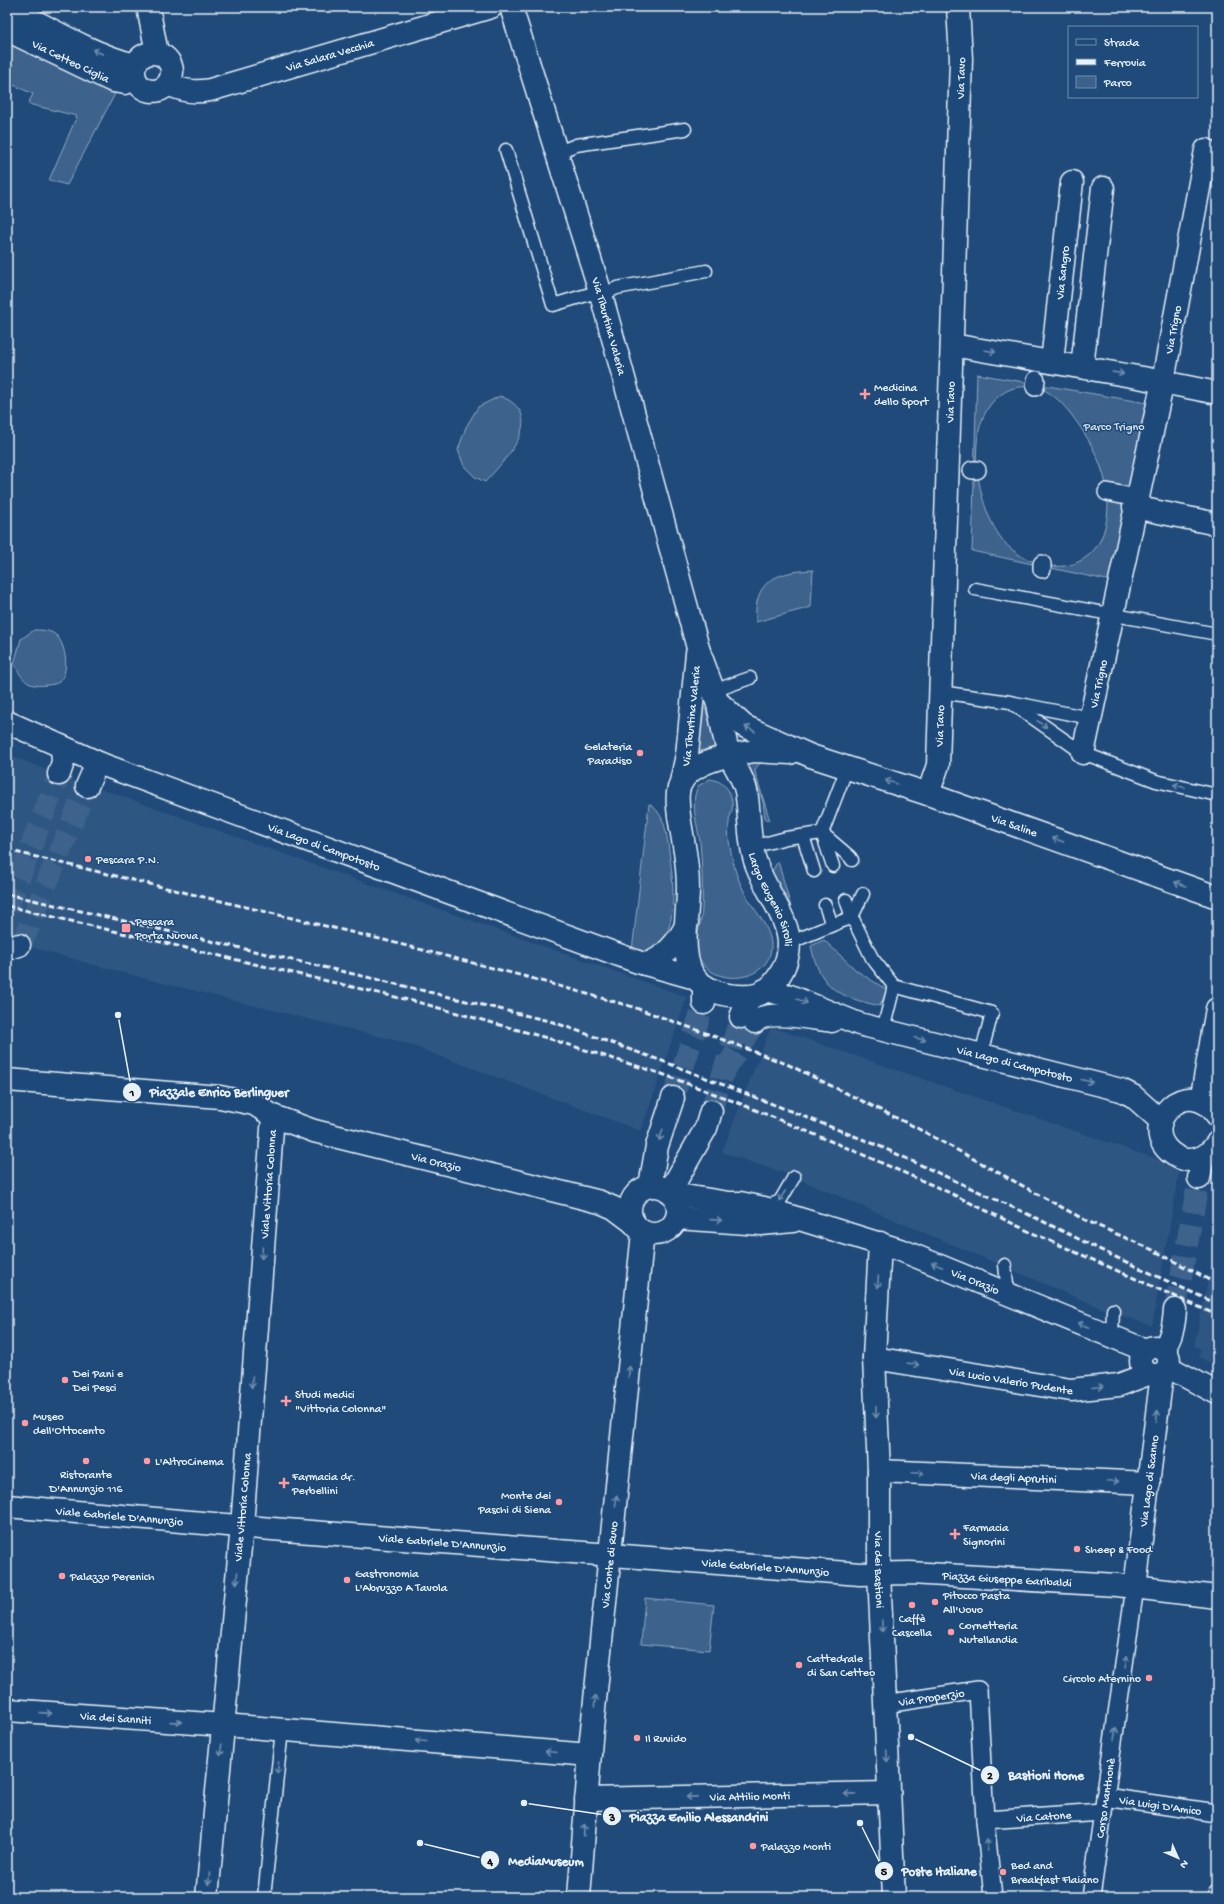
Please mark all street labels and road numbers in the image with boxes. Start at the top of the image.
street label: Via Salara Vecchia [284,37,376,76]
street label: Via Cetteo Ciglia [28,38,112,87]
street label: Via Tavo [955,57,970,100]
street label: Via Sangro [1054,245,1074,301]
street label: Via Tiburtina Valeria [587,275,628,377]
street label: Via Trigno [1163,304,1186,356]
street label: Via Tavo [944,381,960,424]
street label: Via Trigno [1088,659,1112,710]
street label: Via Tiburtina Valeria [680,665,705,769]
street label: Via Tavo [934,705,949,748]
street label: Via Saline [988,812,1040,842]
street label: Via Lago di Campotosto [265,821,382,875]
street label: Largo Eugenio Sirolli [744,851,794,947]
street label: Via Lago di Campotosto [954,1044,1074,1087]
street label: Viale Vittoria Colonna [259,1129,281,1240]
street label: Via Orazio [409,1150,462,1176]
street label: Via Orazio [947,1266,1001,1299]
street label: Via Lucio Valerio Pudente [947,1365,1075,1399]
street label: Via Lago di Scanno [1138,1434,1163,1529]
street label: Viale Vittoria Colonna [232,1452,256,1563]
street label: Via degli Aprutini [970,1470,1057,1488]
street label: Viale Gabriele D'Annunzio [54,1505,184,1530]
street label: Via Conte di Ruvo [599,1521,622,1610]
street label: Via dei Bastioni [870,1530,886,1609]
street label: Viale Gabriele D'Annunzio [377,1532,507,1556]
street label: Viale Gabriele D'Annunzio [700,1557,830,1581]
street label: Piazza Giuseppe Garibaldi [941,1570,1073,1591]
street label: Via Properzio [897,1687,966,1711]
street label: Via dei Sanniti [79,1710,152,1729]
street label: Corso Manthonè [1094,1757,1120,1839]
street label: Via Attilio Monti [709,1790,791,1806]
street label: Via Luigi D'Amico [1117,1794,1202,1820]
street label: Via Catone [1015,1809,1073,1827]

